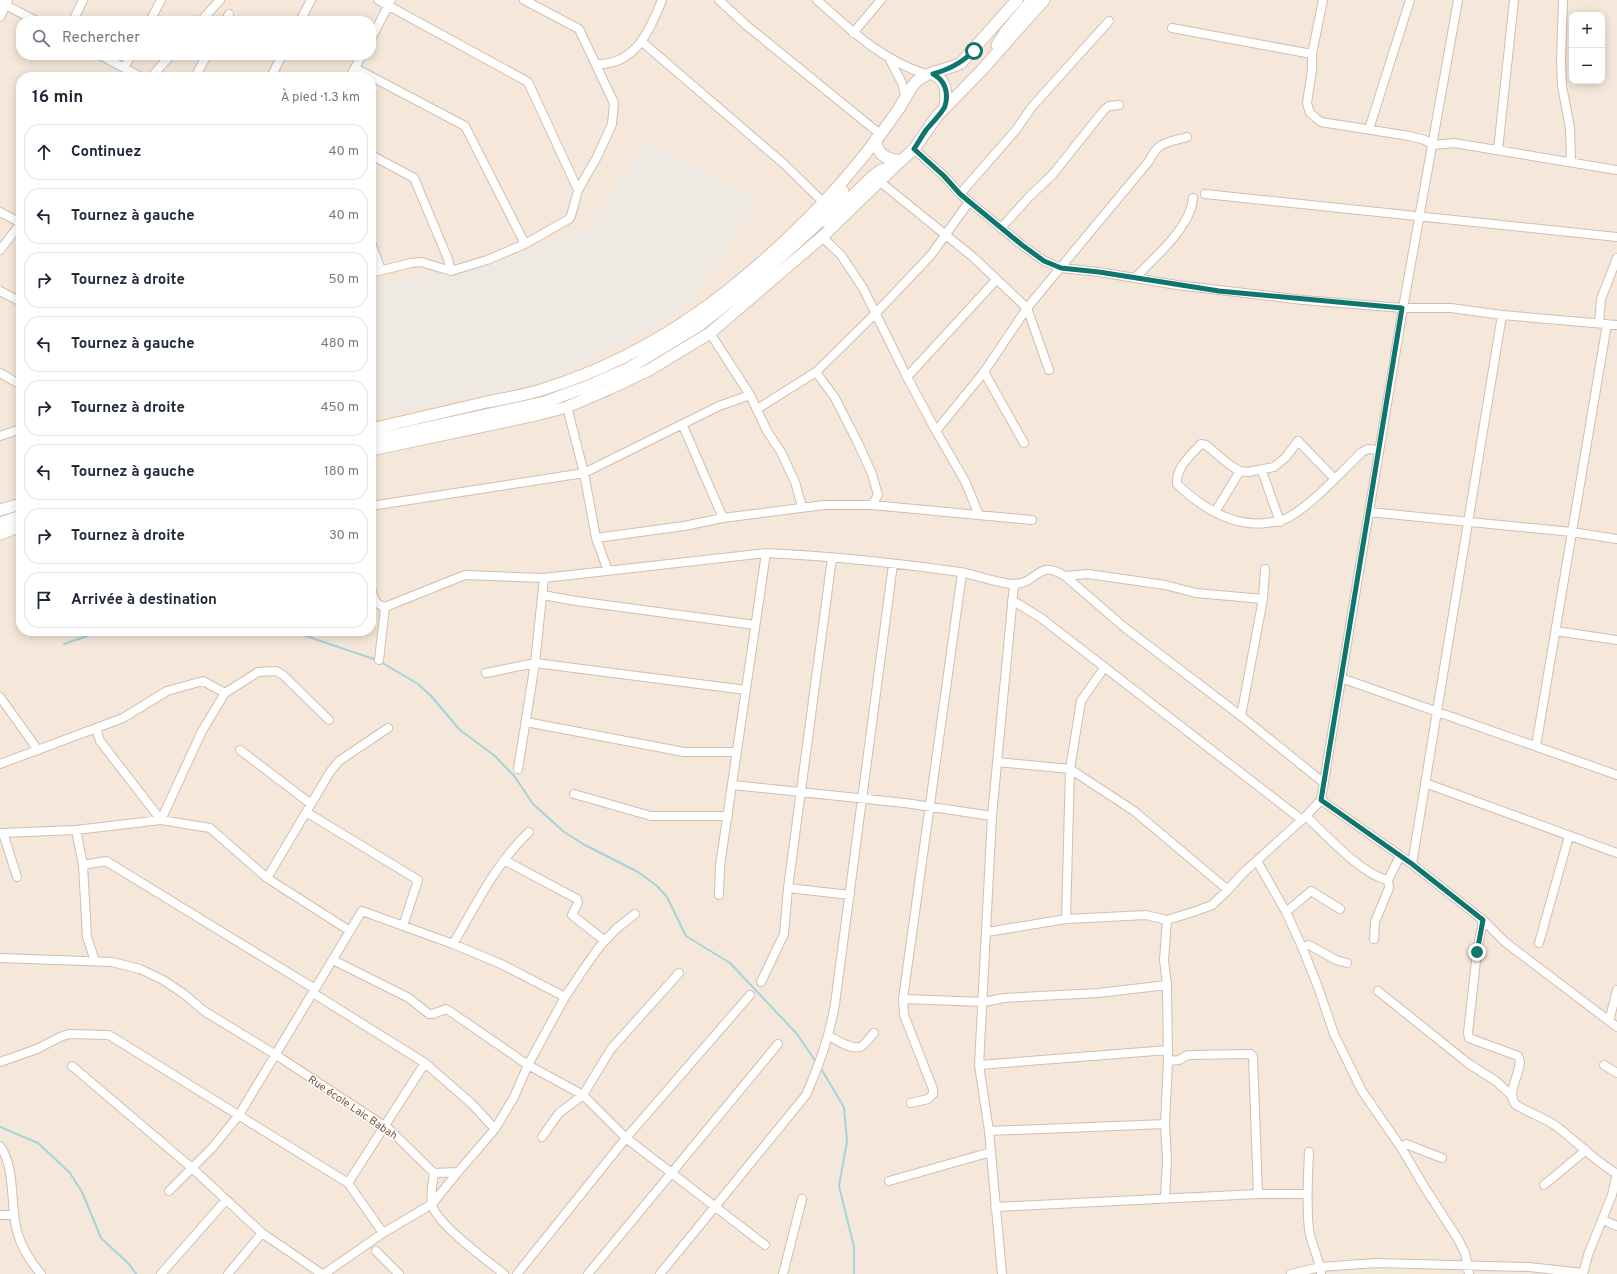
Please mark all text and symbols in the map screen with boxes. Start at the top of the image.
map controls [1569,12,1605,84]
button: + [1569,12,1605,48]
search box [16,16,376,60]
icon: search [30,27,52,49]
text: Rechercher [62,29,140,48]
route start [965,42,983,60]
button: − [1569,48,1605,84]
text: 16 min [32,87,83,109]
text: À pied · 1.3 km [281,90,360,106]
icon: ahead [33,141,55,163]
text: Continuez [71,143,141,162]
text: 40 m [329,144,359,160]
icon: left [33,205,55,227]
text: Tournez à gauche [71,207,195,226]
text: 40 m [329,208,359,224]
icon: right [33,269,55,291]
text: Tournez à droite [71,271,185,290]
text: 50 m [329,272,359,288]
icon: left [33,333,55,355]
text: Tournez à gauche [71,335,195,354]
text: 480 m [321,336,359,352]
icon: right [33,397,55,419]
text: Tournez à droite [71,399,185,418]
text: 450 m [320,400,359,416]
icon: left [33,461,55,483]
text: Tournez à gauche [71,463,195,482]
text: 180 m [324,464,359,480]
icon: right [33,525,55,547]
text: Tournez à droite [71,527,185,546]
text: 30 m [329,528,359,544]
icon: arrive [33,589,55,611]
text: Arrivée à destination [71,591,217,610]
route end [1468,943,1486,961]
street label: Rue école Laic Babah [305,1073,400,1143]

